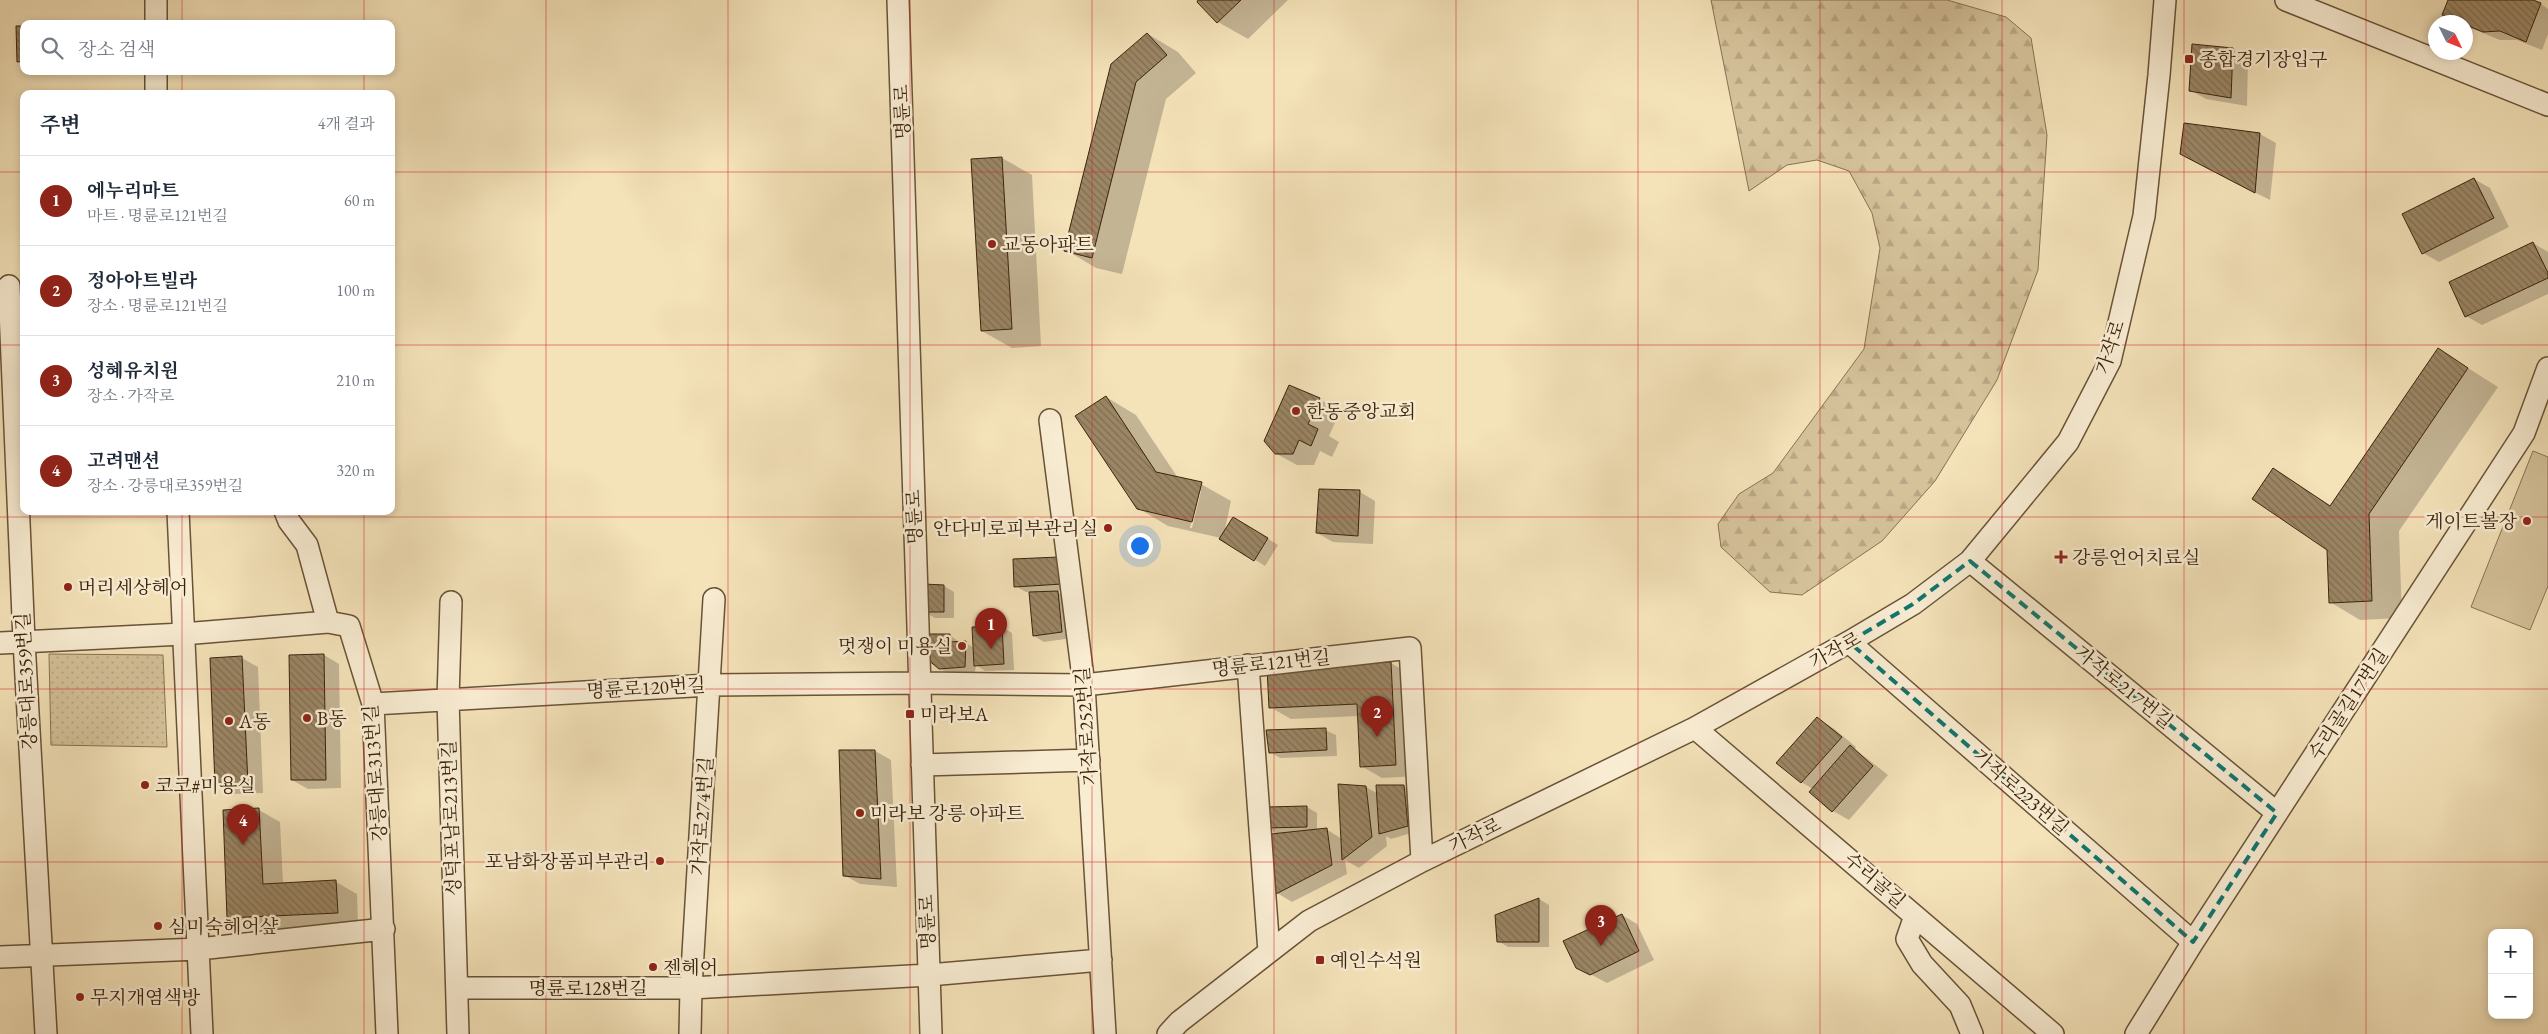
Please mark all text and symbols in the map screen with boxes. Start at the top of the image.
north arrow [2428,15,2473,60]
search box [20,20,395,75]
icon: search [38,34,66,62]
text: 장소 검색 [78,37,155,62]
place label: 종합경기장입구 [2199,47,2327,72]
marker: 종합경기장입구 [2183,53,2195,65]
street label: 명륜로 [889,84,915,140]
text: 주변 [40,111,81,138]
text: 4개 결과 [318,113,375,134]
text: 에누리마트 [87,178,179,203]
text: 1 [52,190,60,211]
text: 60 m [344,190,375,211]
text: 마트 · 명륜로121번길 [87,205,228,226]
place label: 교동아파트 [1002,232,1094,257]
marker: 교동아파트 [986,238,998,250]
text: 정아아트빌라 [87,268,197,293]
text: 2 [52,280,60,301]
text: 100 m [336,280,375,301]
text: 장소 · 명륜로121번길 [87,295,228,316]
street label: 가작로 [2090,317,2130,377]
text: 성혜유치원 [87,358,179,383]
text: 3 [52,370,60,391]
text: 210 m [336,370,375,391]
text: 장소 · 가작로 [87,385,174,406]
place label: 한동중앙교회 [1306,399,1416,424]
marker: 한동중앙교회 [1290,405,1302,417]
text: 고려맨션 [87,448,160,473]
text: 4 [52,460,60,481]
text: 320 m [336,460,375,481]
text: 장소 · 강릉대로359번길 [87,475,243,496]
street label: 명륜로 [901,489,927,545]
place label: 게이트볼장 [2425,509,2518,534]
marker: 게이트볼장 [2521,515,2533,527]
place label: 안다미로피부관리실 [933,516,1098,541]
marker: 안다미로피부관리실 [1102,522,1114,534]
your location [1127,533,1153,559]
place label: 강릉언어치료실 [2072,545,2200,570]
marker: 강릉언어치료실 [2054,550,2068,564]
place label: 머리세상헤어 [78,575,188,600]
marker: 머리세상헤어 [62,581,74,593]
pin: 1 [975,608,1007,649]
street label: 강릉대로359번길 [10,612,42,750]
street label: 가작로 [1805,626,1865,674]
place label: 멋쟁이 미용실 [838,634,952,659]
marker: 멋쟁이 미용실 [956,640,968,652]
street label: 가작로217번길 [2070,640,2178,734]
street label: 수리골길17번길 [2303,643,2393,765]
street label: 명륜로121번길 [1210,644,1332,682]
street label: 가작로252번길 [1069,666,1103,786]
street label: 명륜로120번길 [586,672,706,704]
pin: 2 [1361,696,1393,737]
place label: 미라보A [920,702,989,727]
street label: 강릉대로313번길 [358,704,392,842]
place label: B동 [317,706,347,731]
marker: 미라보A [904,708,916,720]
place label: A동 [238,709,271,734]
marker: B동 [301,712,313,724]
marker: A동 [223,715,235,727]
street label: 성덕포남로213번길 [436,740,466,896]
street label: 가작로223번길 [1968,743,2074,841]
street label: 가작로274번길 [685,756,719,876]
place label: 코코#미용실 [155,773,256,798]
marker: 코코#미용실 [139,779,151,791]
place label: 미라보 강릉 아파트 [870,801,1024,826]
pin: 4 [227,804,259,845]
marker: 미라보 강릉 아파트 [854,807,866,819]
street label: 가작로 [1445,812,1505,858]
street label: 수리골길 [1839,846,1911,914]
place label: 포남화장품피부관리 [485,849,650,874]
marker: 포남화장품피부관리 [654,855,666,867]
street label: 명륜로 [914,894,940,950]
pin: 3 [1585,905,1617,946]
place label: 심미숙헤어샾 [168,914,279,939]
marker: 심미숙헤어샾 [152,920,164,932]
map controls [2488,929,2533,1019]
button: + [2488,929,2533,974]
place label: 예인수석원 [1330,948,1422,973]
marker: 예인수석원 [1314,954,1326,966]
place label: 젠헤어 [663,955,718,980]
marker: 젠헤어 [647,961,659,973]
button: − [2488,974,2533,1019]
street label: 명륜로128번길 [528,976,648,1001]
place label: 무지개염색방 [90,985,201,1010]
marker: 무지개염색방 [74,991,86,1003]

